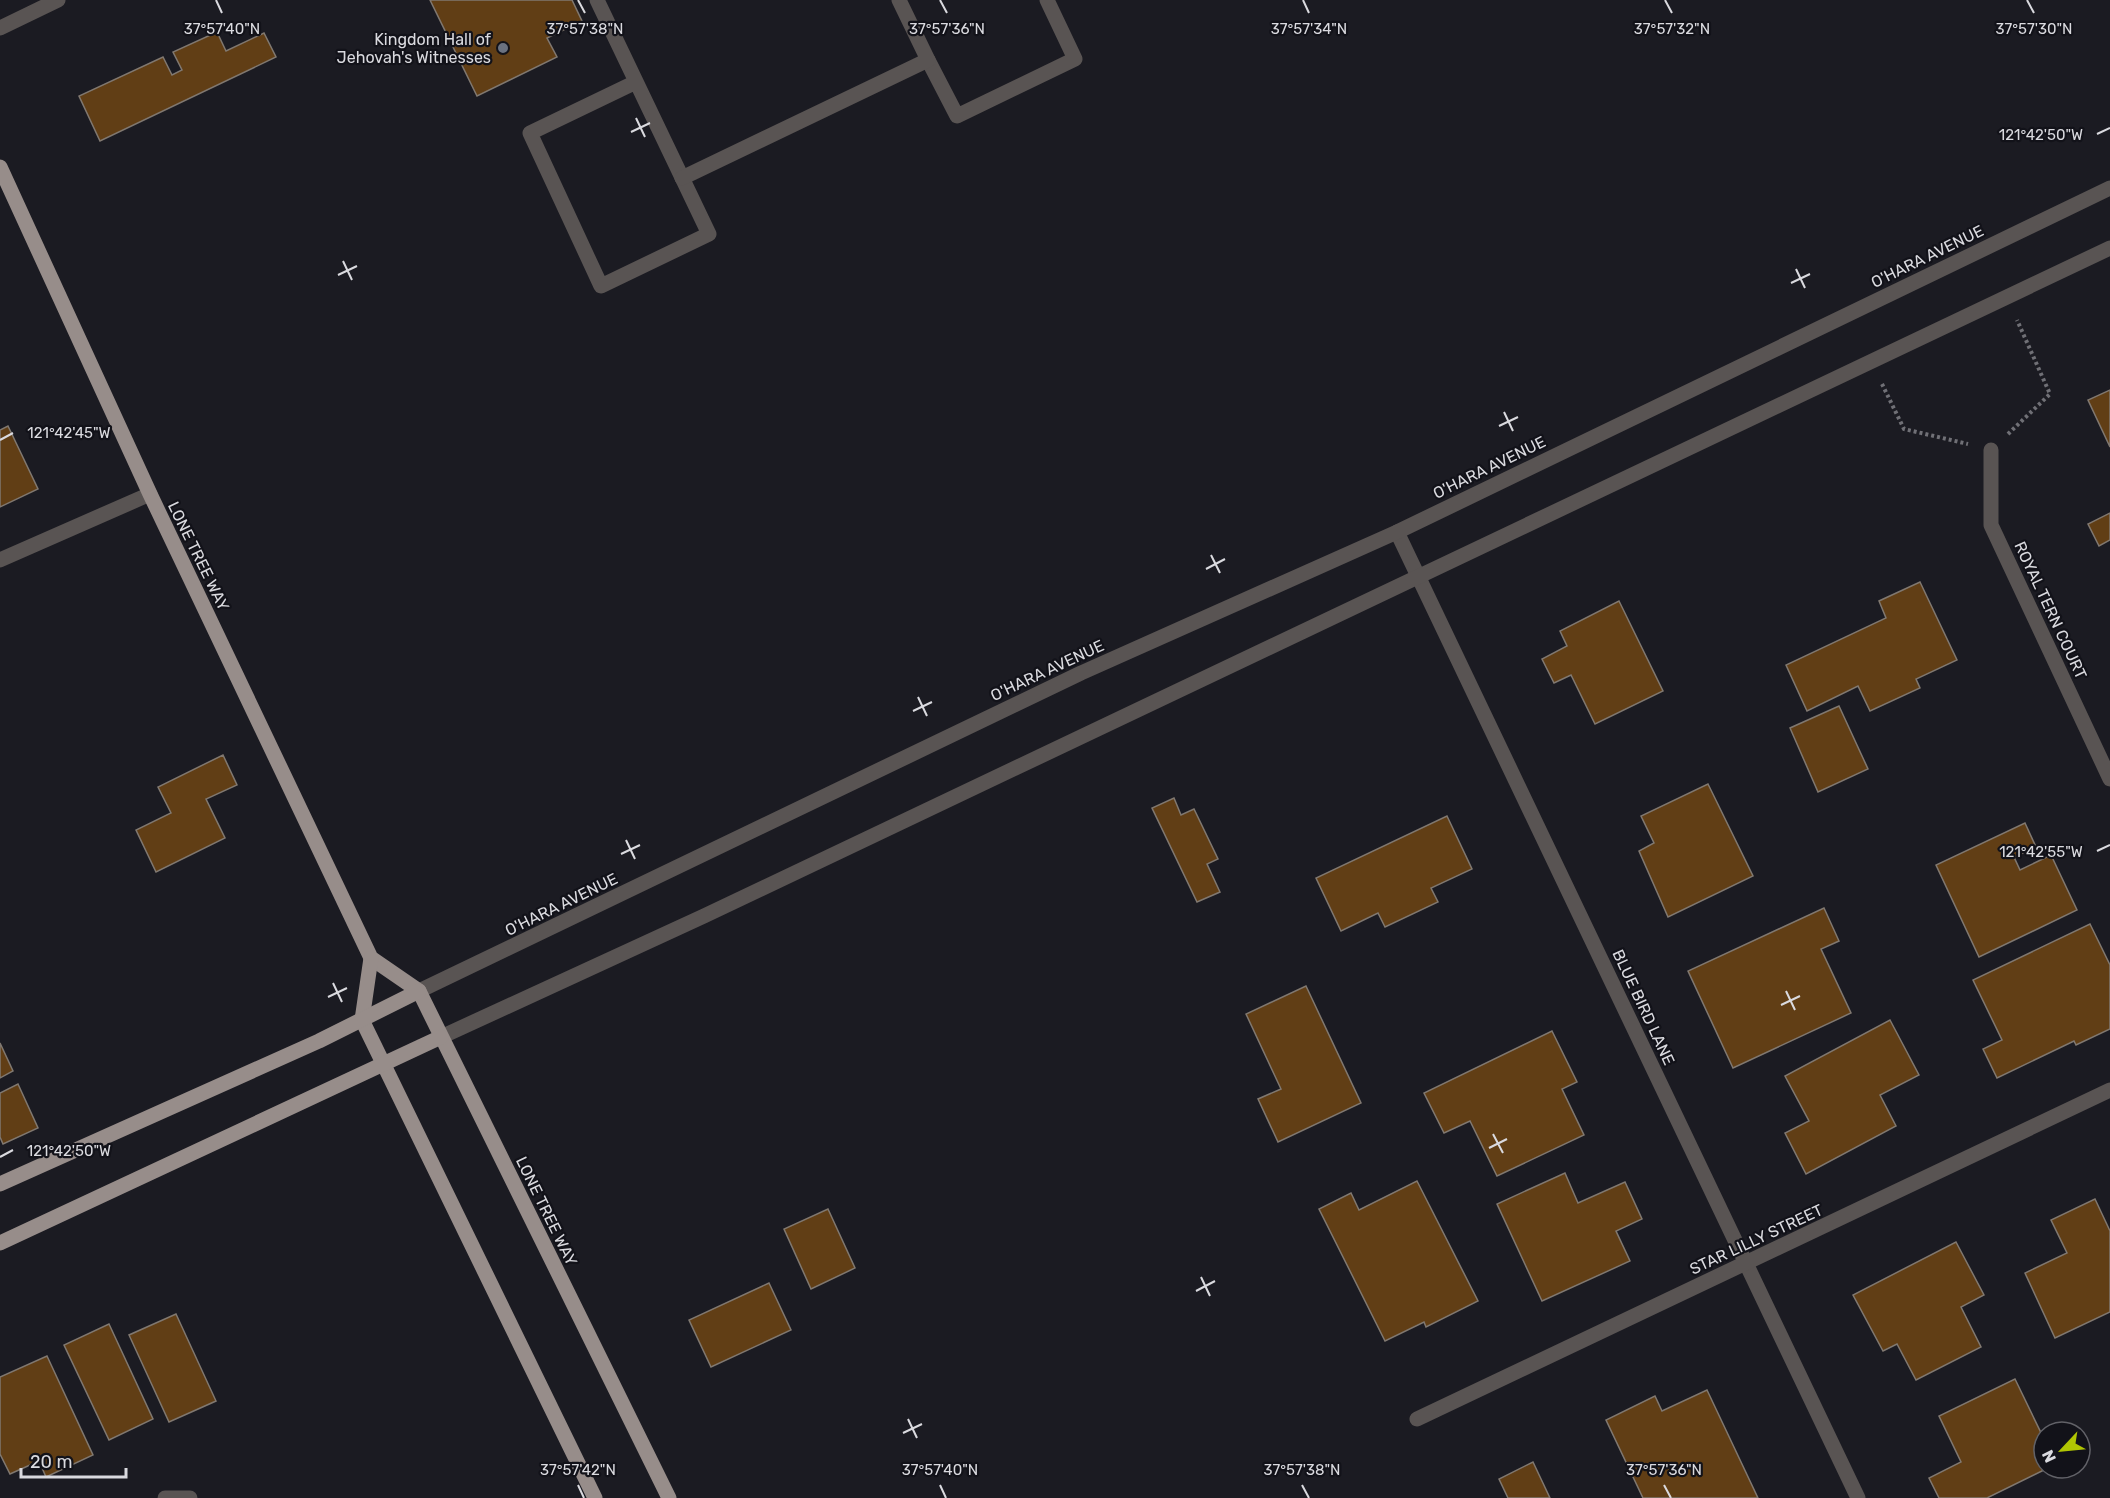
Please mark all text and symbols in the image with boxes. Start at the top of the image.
text: 37°57'40"N [184,20,260,38]
text: 37°57'38"N [547,20,624,38]
text: 37°57'36"N [909,20,985,38]
text: 37°57'34"N [1271,20,1347,38]
text: 37°57'32"N [1634,20,1710,38]
text: 37°57'30"N [1996,20,2072,38]
place label: Kingdom Hall of Jehovah's Witnesses [337,30,492,67]
marker: Kingdom Hall of Jehovah's Witnesses [496,41,510,55]
text: 121°42'50"W [1999,126,2083,144]
street label: O'HARA AVENUE [1868,221,1987,292]
text: 121°42'45"W [27,424,111,442]
street label: O'HARA AVENUE [1430,432,1549,503]
street label: LONE TREE WAY [164,499,233,614]
street label: ROYAL TERN COURT [2010,538,2091,682]
street label: O'HARA AVENUE [988,636,1107,705]
text: 121°42'55"W [1999,843,2083,861]
street label: O'HARA AVENUE [502,869,621,940]
street label: BLUE BIRD LANE [1608,946,1679,1068]
text: 121°42'50"W [27,1142,111,1160]
street label: LONE TREE WAY [512,1154,581,1269]
street label: STAR LILLY STREET [1687,1200,1826,1279]
north arrow [2032,1420,2092,1480]
scale bar [21,1441,126,1479]
text: N [2038,1447,2060,1466]
text: 20 m [30,1451,72,1473]
text: 37°57'42"N [540,1461,616,1479]
text: 37°57'40"N [902,1461,978,1479]
text: 37°57'38"N [1264,1461,1341,1479]
text: 37°57'36"N [1626,1461,1702,1479]

